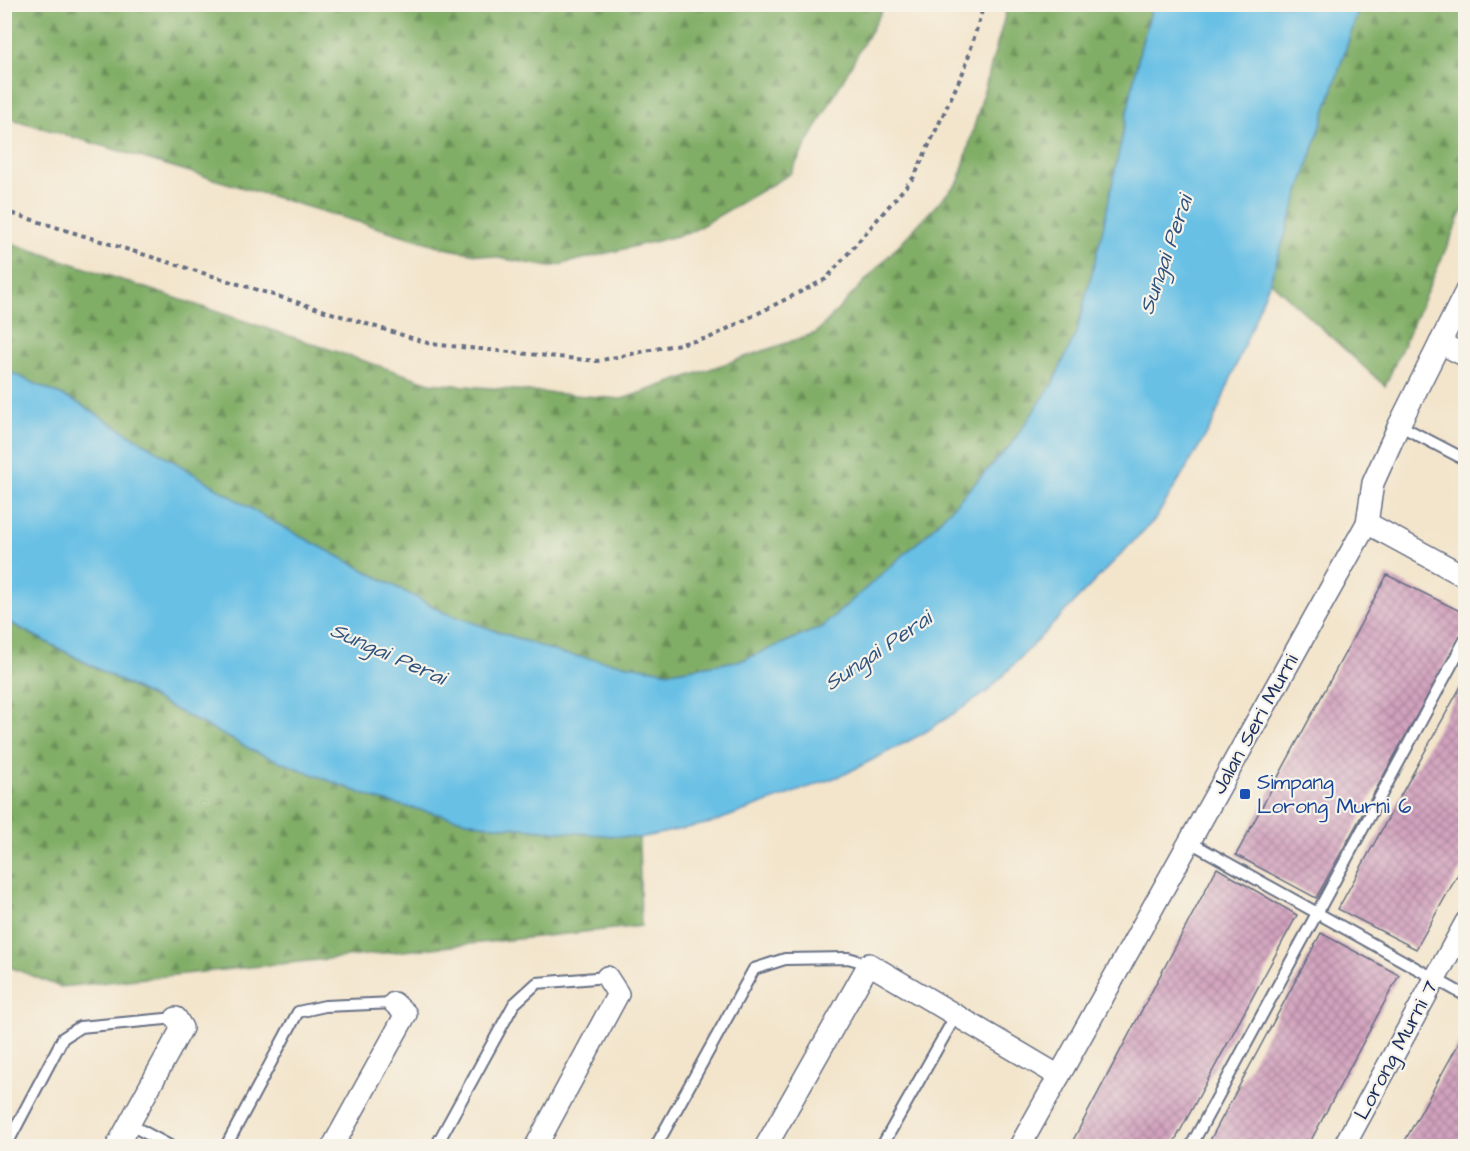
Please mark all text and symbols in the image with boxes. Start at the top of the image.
water label: Sungai Perai [1131,189,1203,319]
water label: Sungai Perai [818,602,941,699]
water label: Sungai Perai [325,615,453,695]
street label: Jalan Seri Murni [1204,649,1306,799]
place label: Simpang Lorong Murni 6 [1257,768,1411,823]
marker: Simpang Lorong Murni 6 [1238,787,1252,801]
street label: Lorong Murni 7 [1347,975,1447,1126]

